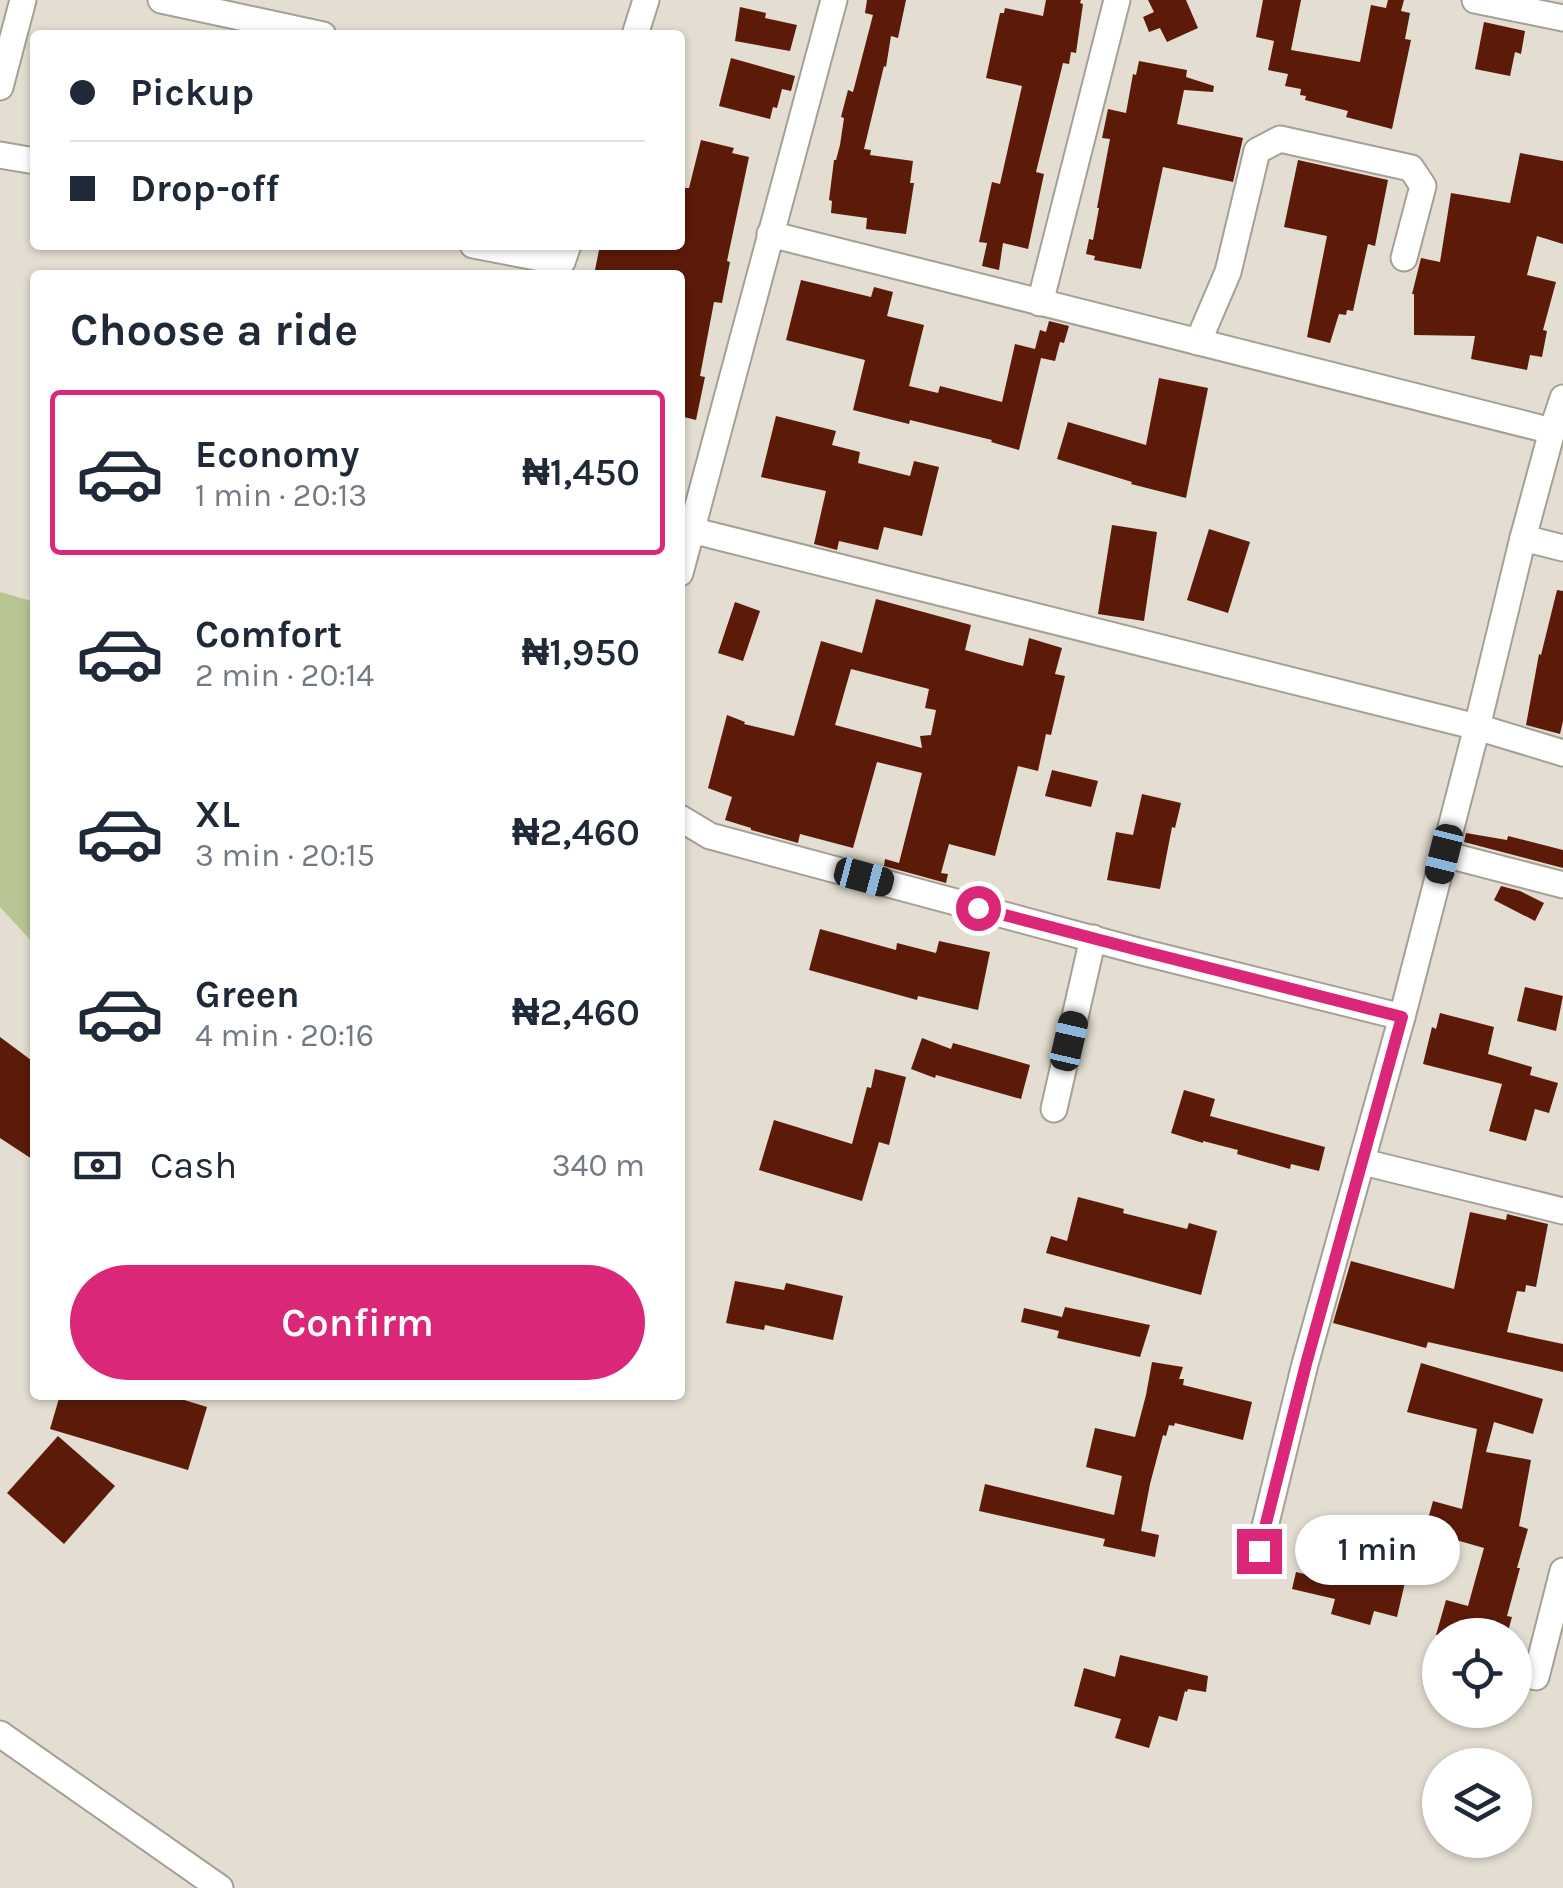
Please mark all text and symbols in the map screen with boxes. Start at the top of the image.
text: Pickup [130,70,254,115]
text: Drop-off [130,166,279,211]
text: Choose a ride [70,304,358,356]
icon: car [75,428,165,518]
text: Economy [195,432,359,477]
text: ₦1,450 [522,450,640,495]
text: 1 min · 20:13 [195,477,367,514]
icon: car [75,608,165,698]
text: Comfort [195,612,342,657]
text: ₦1,950 [522,630,640,675]
text: 2 min · 20:14 [195,657,374,694]
icon: car [75,788,165,878]
text: XL [195,792,240,837]
text: ₦2,460 [512,810,640,855]
car [1422,821,1466,887]
text: 3 min · 20:15 [195,837,375,874]
car [831,855,897,899]
route start [956,886,1001,931]
icon: car [75,968,165,1058]
text: Green [195,972,300,1017]
text: ₦2,460 [512,990,640,1035]
car [1048,1008,1090,1074]
text: 4 min · 20:16 [195,1017,374,1054]
icon: cash [70,1138,125,1193]
text: Cash [150,1143,237,1188]
text: 340 m [552,1147,645,1184]
button: Confirm [70,1265,645,1380]
callout: 1 min [1294,1516,1459,1586]
route end [1237,1529,1282,1574]
text: 1 min [1338,1531,1417,1568]
map controls [1422,1618,1532,1858]
button: locate [1422,1618,1532,1728]
button: layers [1422,1748,1532,1858]

